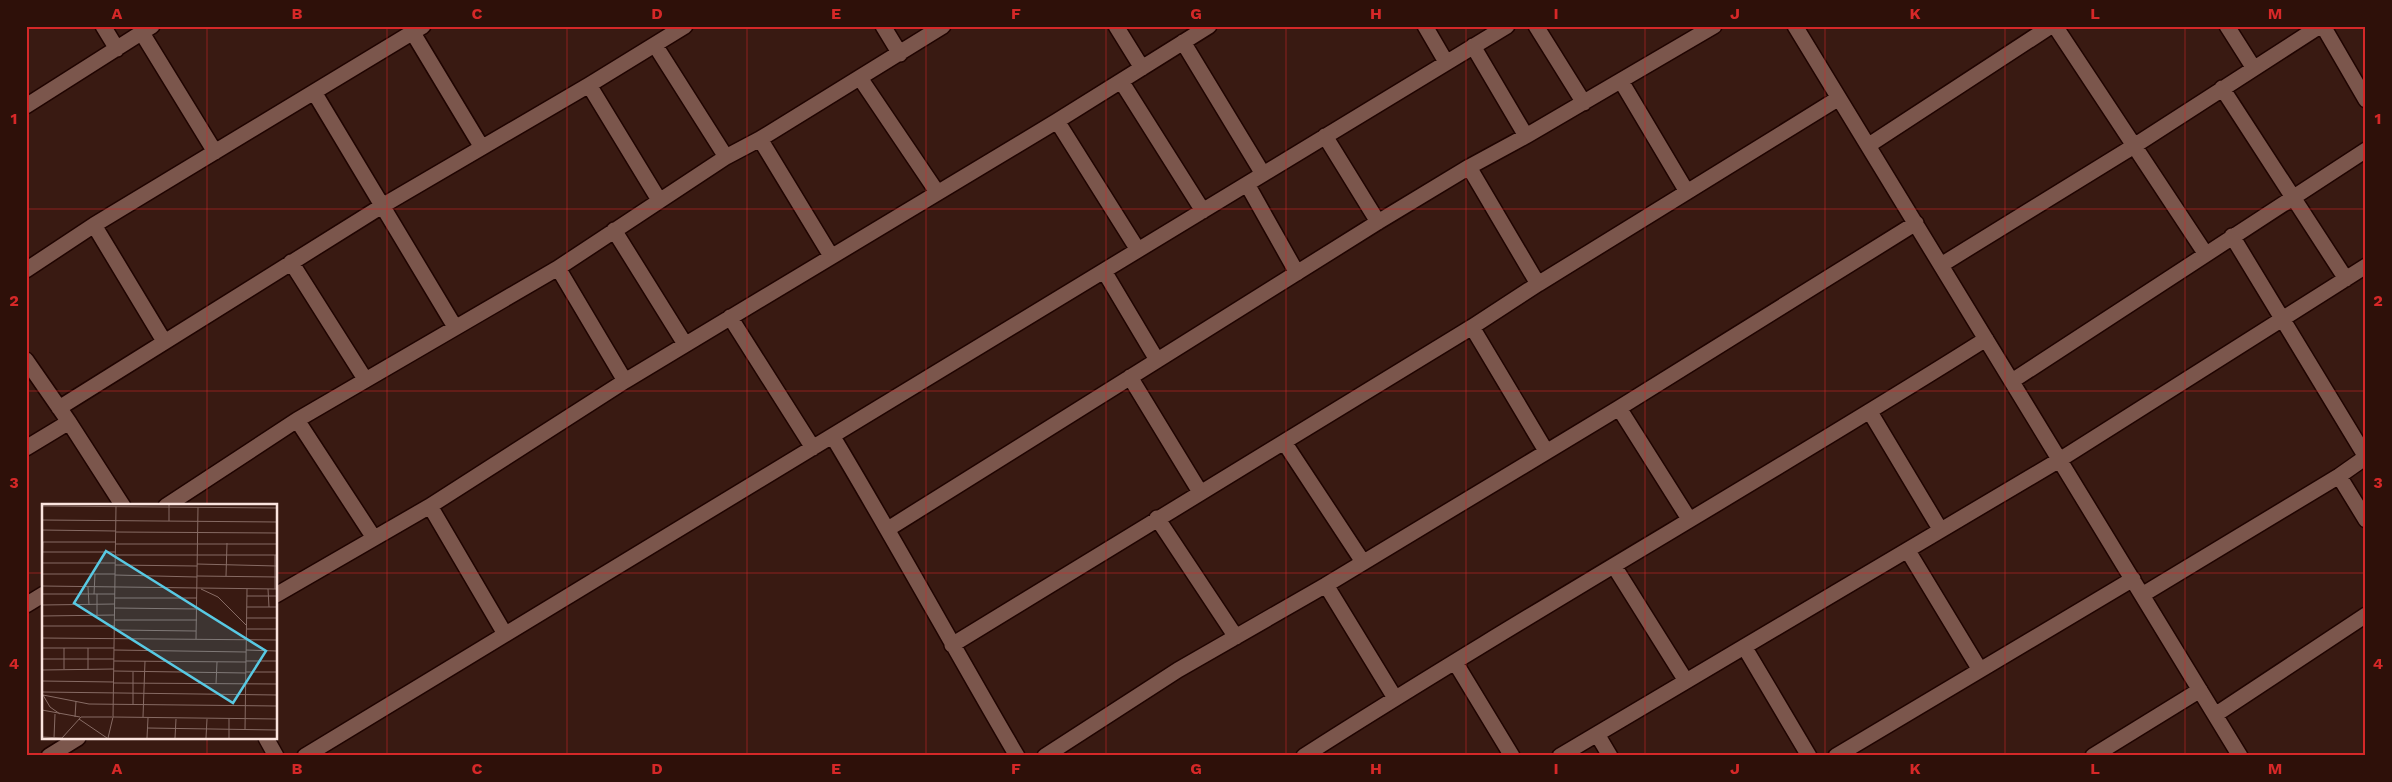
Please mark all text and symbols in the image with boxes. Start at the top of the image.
text: A [112,4,123,23]
text: B [292,4,303,23]
text: C [472,4,483,23]
text: D [651,4,663,23]
text: E [831,4,841,23]
text: F [1011,4,1021,23]
text: G [1190,4,1202,23]
text: H [1370,4,1382,23]
text: I [1553,4,1559,23]
text: J [1730,4,1740,23]
text: K [1909,4,1921,23]
text: L [2090,4,2100,23]
text: M [2268,4,2282,23]
text: 1 [11,109,17,128]
text: 1 [2375,109,2381,128]
text: 2 [9,291,19,310]
text: 2 [2373,291,2383,310]
text: 3 [9,473,19,492]
text: 3 [2373,473,2383,492]
inset map [42,504,278,740]
text: 4 [9,654,19,673]
text: 4 [2373,654,2383,673]
text: A [112,759,123,778]
text: B [292,759,303,778]
text: C [472,759,483,778]
text: D [651,759,663,778]
text: E [831,759,841,778]
text: F [1011,759,1021,778]
text: G [1190,759,1202,778]
text: H [1370,759,1382,778]
text: I [1553,759,1559,778]
text: J [1730,759,1740,778]
text: K [1909,759,1921,778]
text: L [2090,759,2100,778]
text: M [2268,759,2282,778]

